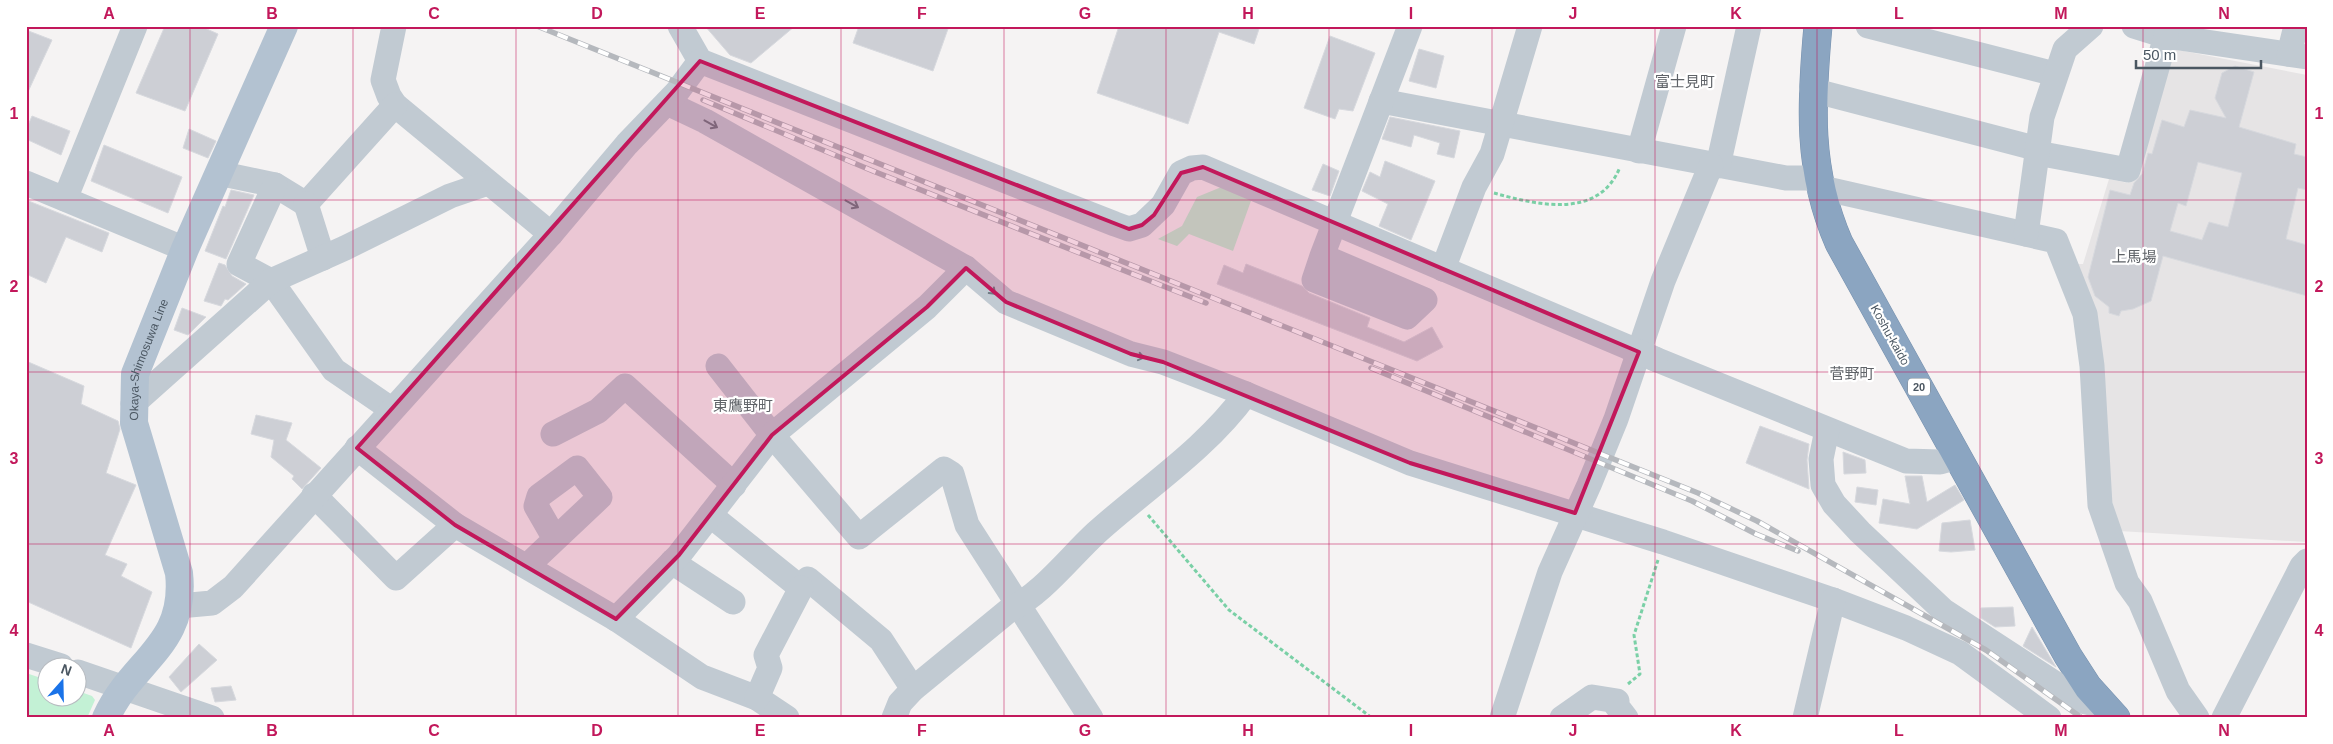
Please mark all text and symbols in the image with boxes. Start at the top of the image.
text: A [103,5,115,22]
text: B [266,5,278,22]
text: C [428,5,440,22]
text: D [591,5,603,22]
text: E [755,5,766,22]
text: F [917,5,927,22]
text: G [1079,5,1091,22]
text: H [1242,5,1254,22]
text: I [1409,5,1413,22]
text: J [1569,5,1577,22]
text: K [1730,5,1742,22]
text: L [1894,5,1904,22]
text: M [2054,5,2068,22]
text: N [2218,5,2230,22]
scale bar [2136,38,2260,70]
text: 50 m [2143,46,2176,63]
district label: 富士見町 [1655,73,1715,90]
text: 1 [10,105,19,122]
text: 1 [2315,105,2324,122]
one-way arrow [703,120,717,130]
one-way arrow [845,199,860,209]
district label: 上馬場 [2111,248,2157,265]
text: 2 [10,278,19,295]
text: 2 [2315,278,2324,295]
one-way arrow [984,283,997,295]
street label: Okaya-Shimosuwa Line [127,297,171,421]
street label: Koshu-kaido [1868,302,1912,368]
one-way arrow [1129,351,1145,361]
district label: 菅野町 [1829,365,1875,382]
road number: 20 [1908,378,1930,396]
district label: 東鷹野町 [713,397,773,414]
text: 3 [10,450,19,467]
text: 3 [2315,450,2324,467]
text: 4 [10,622,19,639]
text: 4 [2315,622,2324,639]
north arrow [38,656,88,706]
text: N [59,661,74,679]
text: A [103,722,115,739]
text: B [266,722,278,739]
text: C [428,722,440,739]
text: D [591,722,603,739]
text: E [755,722,766,739]
text: F [917,722,927,739]
text: G [1079,722,1091,739]
text: H [1242,722,1254,739]
text: I [1409,722,1413,739]
text: J [1569,722,1577,739]
text: K [1730,722,1742,739]
text: L [1894,722,1904,739]
text: M [2054,722,2068,739]
text: N [2218,722,2230,739]

